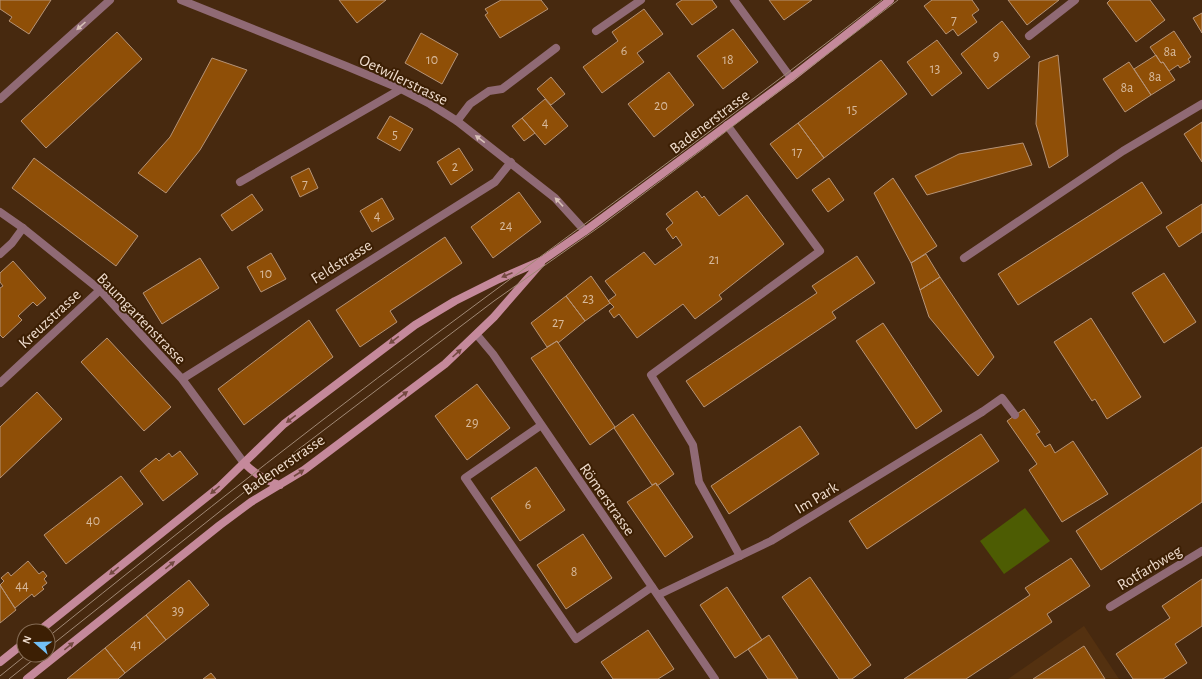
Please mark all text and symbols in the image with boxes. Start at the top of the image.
house number: 7 [951,13,957,27]
one-way arrow [76,22,86,31]
house number: 6 [621,44,627,58]
house number: 8a [1163,45,1177,59]
house number: 9 [993,49,999,63]
street label: Oetwilerstrasse [357,52,450,108]
house number: 10 [426,53,438,67]
house number: 18 [722,53,734,67]
house number: 13 [930,62,941,76]
house number: 8a [1148,70,1162,84]
house number: 8a [1120,81,1134,95]
street label: Badenerstrasse [667,87,752,157]
house number: 20 [654,99,668,113]
house number: 15 [847,103,857,117]
house number: 4 [542,116,549,130]
house number: 5 [392,128,398,142]
one-way arrow [474,134,485,143]
house number: 17 [792,145,802,159]
house number: 2 [452,160,458,174]
house number: 7 [302,177,308,191]
one-way arrow [554,197,563,207]
house number: 4 [374,209,381,223]
house number: 24 [499,219,513,233]
street label: Feldstrasse [308,237,375,287]
house number: 21 [708,253,720,267]
house number: 10 [260,267,272,281]
street label: Baumgartenstrasse [94,270,189,367]
one-way arrow [500,273,512,279]
street label: Kreuzstrasse [16,286,84,351]
house number: 23 [582,292,594,306]
house number: 27 [552,316,564,330]
one-way arrow [389,336,400,345]
one-way arrow [452,349,462,358]
one-way arrow [397,391,408,399]
one-way arrow [285,414,296,423]
house number: 29 [466,416,478,430]
street label: Badenerstrasse [240,432,327,498]
street label: Römerstrasse [577,461,638,539]
one-way arrow [294,469,304,477]
street label: Im Park [792,478,841,517]
one-way arrow [210,486,221,494]
house number: 6 [525,498,531,512]
house number: 40 [86,514,100,528]
street label: Rotfarbweg [1115,542,1185,593]
one-way arrow [165,560,176,569]
house number: 8 [571,565,577,579]
one-way arrow [108,567,119,575]
house number: 44 [15,579,29,593]
house number: 39 [172,604,184,618]
north arrow [16,623,56,663]
text: N [21,634,34,645]
house number: 41 [130,638,142,652]
one-way arrow [63,642,74,650]

